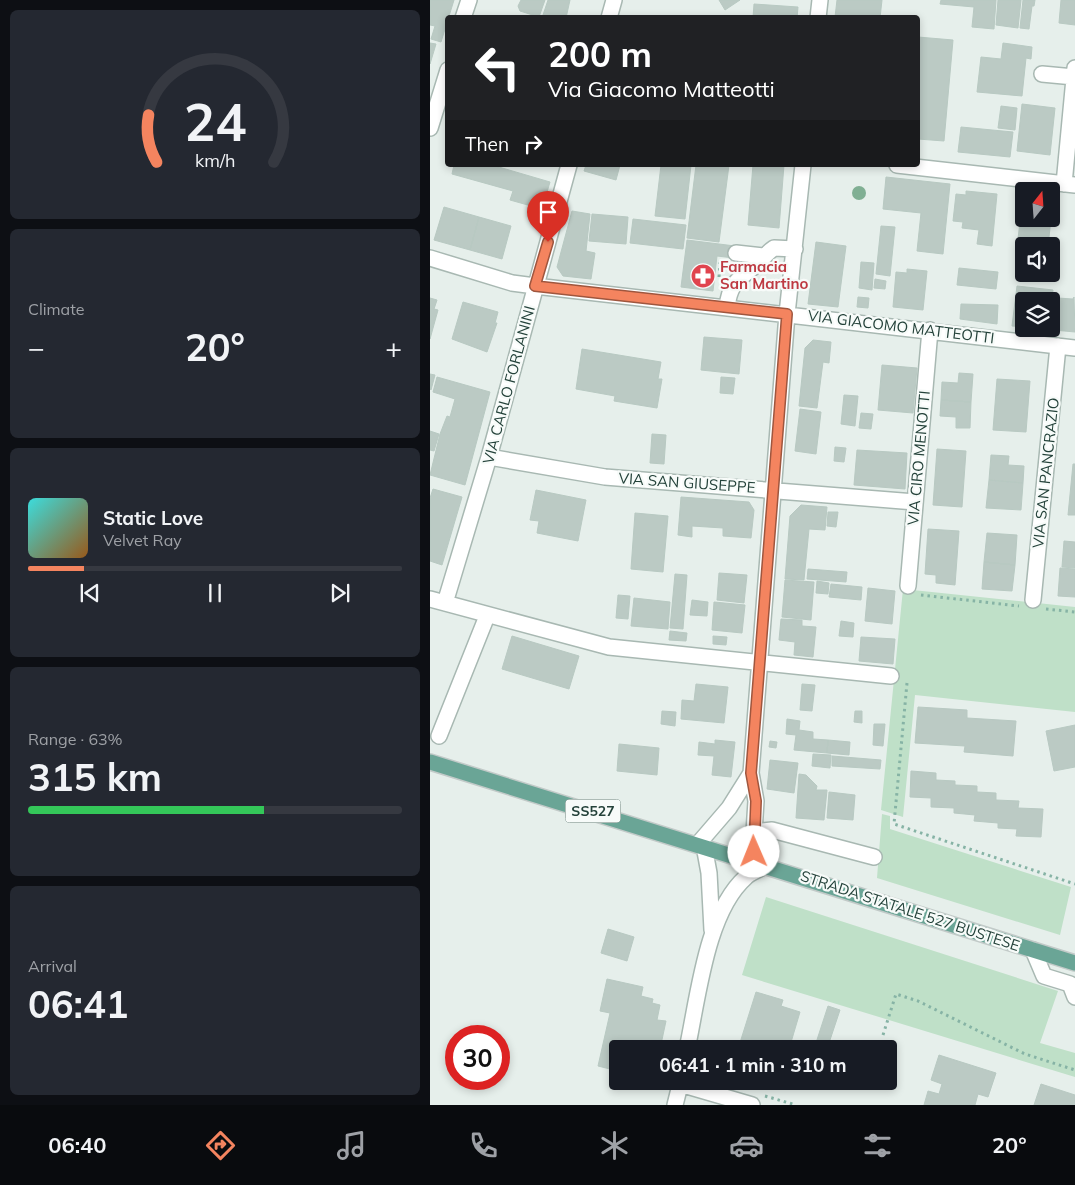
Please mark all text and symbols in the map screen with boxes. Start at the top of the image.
text: 200 m [548,32,652,76]
icon: left [465,35,530,100]
text: Via Giacomo Matteotti [548,75,775,103]
text: 24 [184,89,246,154]
icon: right [519,130,547,158]
text: Then [465,132,509,156]
text: km/h [195,149,235,171]
north arrow [1015,182,1060,228]
map controls [1015,182,1060,337]
pin [527,191,569,242]
icon: arrive [534,198,562,226]
button: sound [1015,237,1060,282]
place label: Farmacia San Martino [720,257,808,293]
pharmacy icon: Farmacia San Martino [690,263,716,289]
button: layers [1015,292,1060,337]
text: Climate [28,299,84,319]
street label: VIA CARLO FORLANINI [478,304,539,466]
street label: VIA GIACOMO MATTEOTTI [807,306,995,347]
text: 20° [185,323,245,371]
text: − [28,330,45,365]
text: + [385,330,402,365]
street label: VIA CIRO MENOTTI [903,390,934,526]
street label: VIA SAN PANCRAZIO [1028,397,1063,549]
street label: VIA SAN GIUSEPPE [618,468,756,497]
text: Static Love [103,506,203,530]
text: Velvet Ray [103,530,182,550]
icon: previous [76,579,104,607]
icon: pause [201,579,229,607]
icon: next [326,579,354,607]
text: Range · 63% [28,729,123,749]
text: 315 km [28,753,162,801]
road number: SS527 [566,799,620,822]
position arrow [727,825,779,877]
street label: STRADA STATALE 527 BUSTESE [798,866,1022,955]
text: Arrival [28,956,77,976]
text: 06:41 [28,980,129,1028]
speed limit sign: 30 [445,1025,510,1090]
text: 06:41 · 1 min · 310 m [659,1053,847,1077]
icon: directions [203,1128,238,1163]
icon: music [334,1128,369,1163]
icon: phone [466,1128,501,1163]
icon: climate [597,1128,632,1163]
icon: car [729,1128,764,1163]
icon: filters [860,1128,895,1163]
text: 06:40 [48,1131,107,1159]
text: 20° [992,1131,1027,1159]

